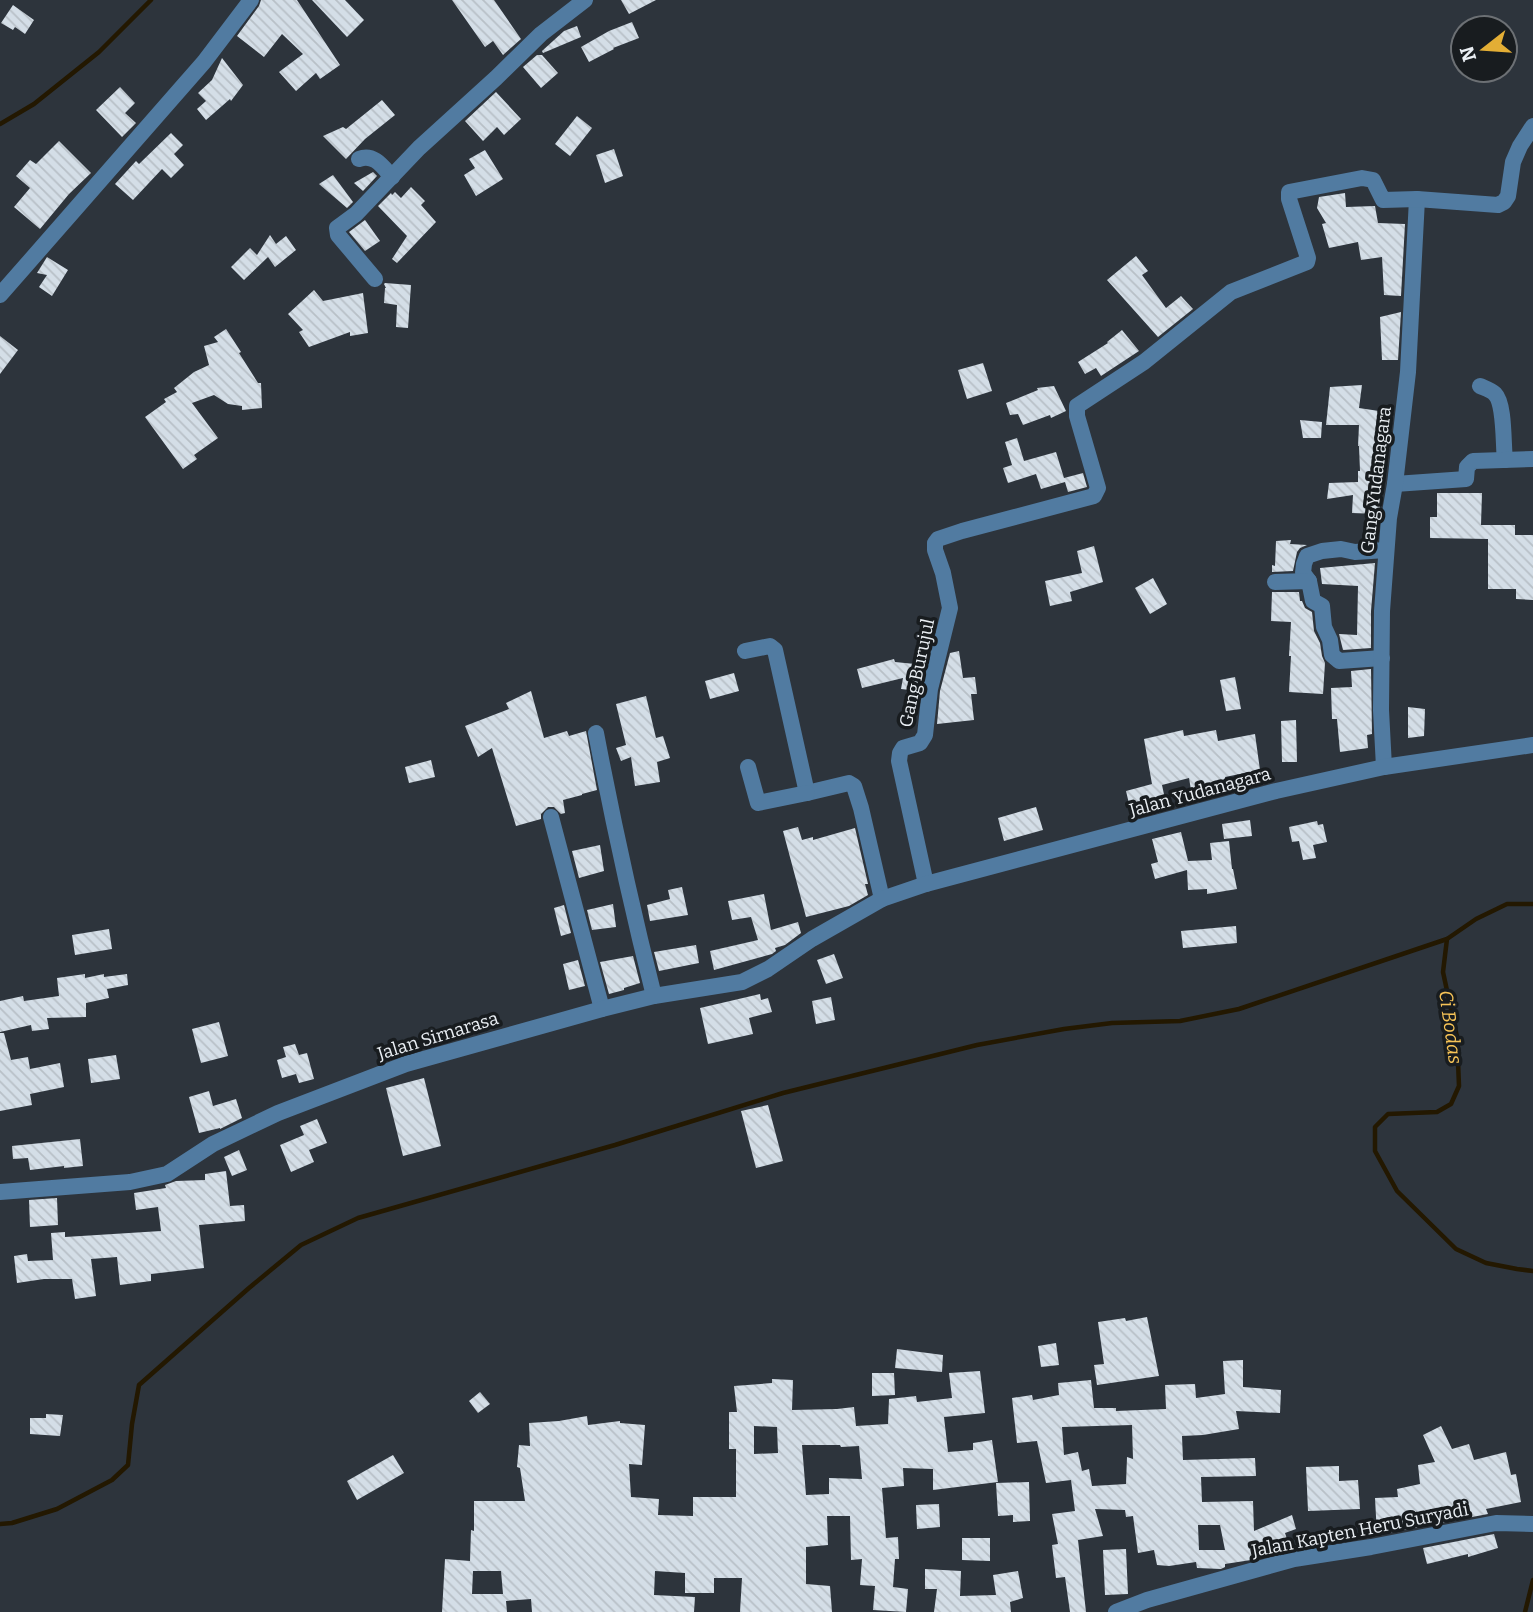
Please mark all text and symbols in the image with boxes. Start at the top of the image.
north arrow [1449,14,1519,84]
text: N [1455,43,1481,64]
street label: Gang Yudanagara [1356,405,1396,555]
street label: Gang Burujul [895,617,939,729]
street label: Jalan Yudanagara [1126,763,1273,822]
water label: Ci Bodas [1434,989,1467,1065]
street label: Jalan Sirnarasa [374,1007,501,1065]
street label: Jalan Kapten Heru Suryadi [1249,1498,1470,1562]

